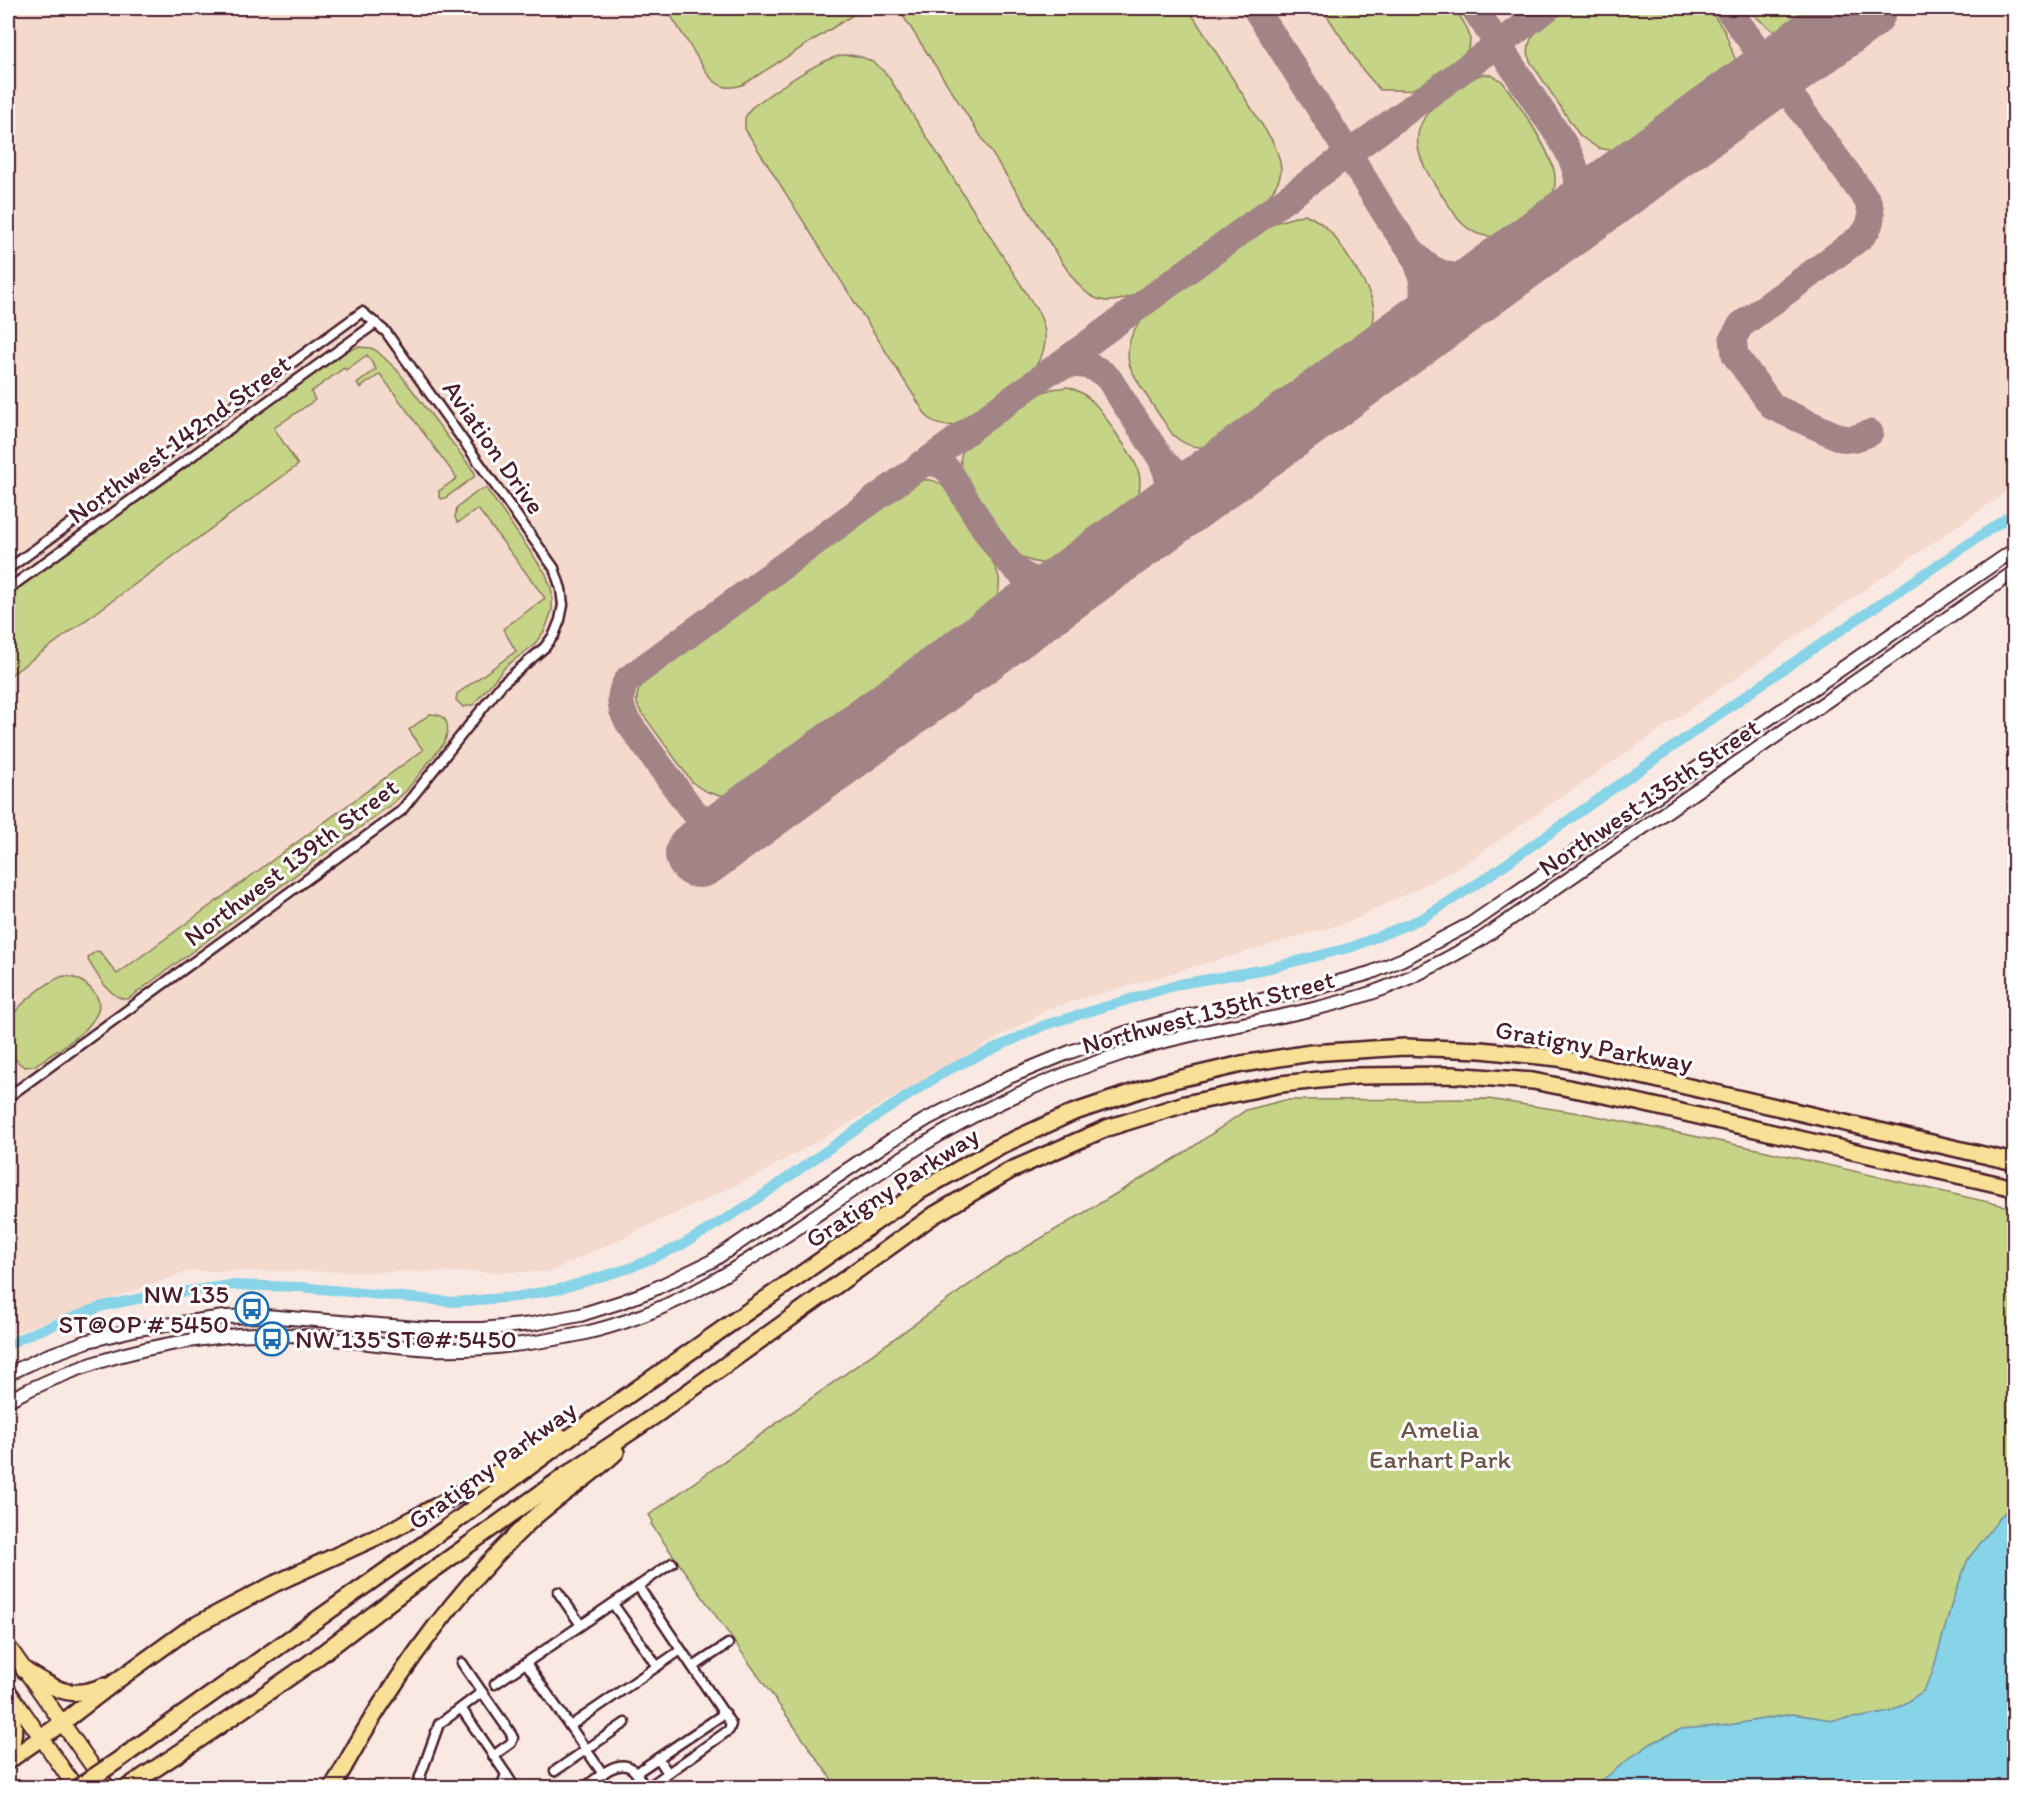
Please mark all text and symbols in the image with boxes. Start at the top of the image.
street label: Northwest 142nd Street [62,347,297,530]
street label: Aviation Drive [436,374,552,520]
street label: Northwest 135th Street [1532,711,1766,883]
street label: Northwest 139th Street [178,771,405,953]
street label: Northwest 135th Street [1078,963,1338,1061]
street label: Gratigny Parkway [1493,1013,1695,1079]
street label: Gratigny Parkway [799,1119,985,1255]
place label: NW 135 ST@OP # 5450 [59,1278,229,1340]
bus stop icon: NW 135 ST@OP # 5450 [234,1291,270,1327]
bus stop icon: NW 135 ST@# 5450 [254,1321,290,1357]
place label: NW 135 ST@# 5450 [295,1323,517,1355]
street label: Gratigny Parkway [402,1393,582,1537]
park label: Amelia Earhart Park [1369,1413,1511,1475]

